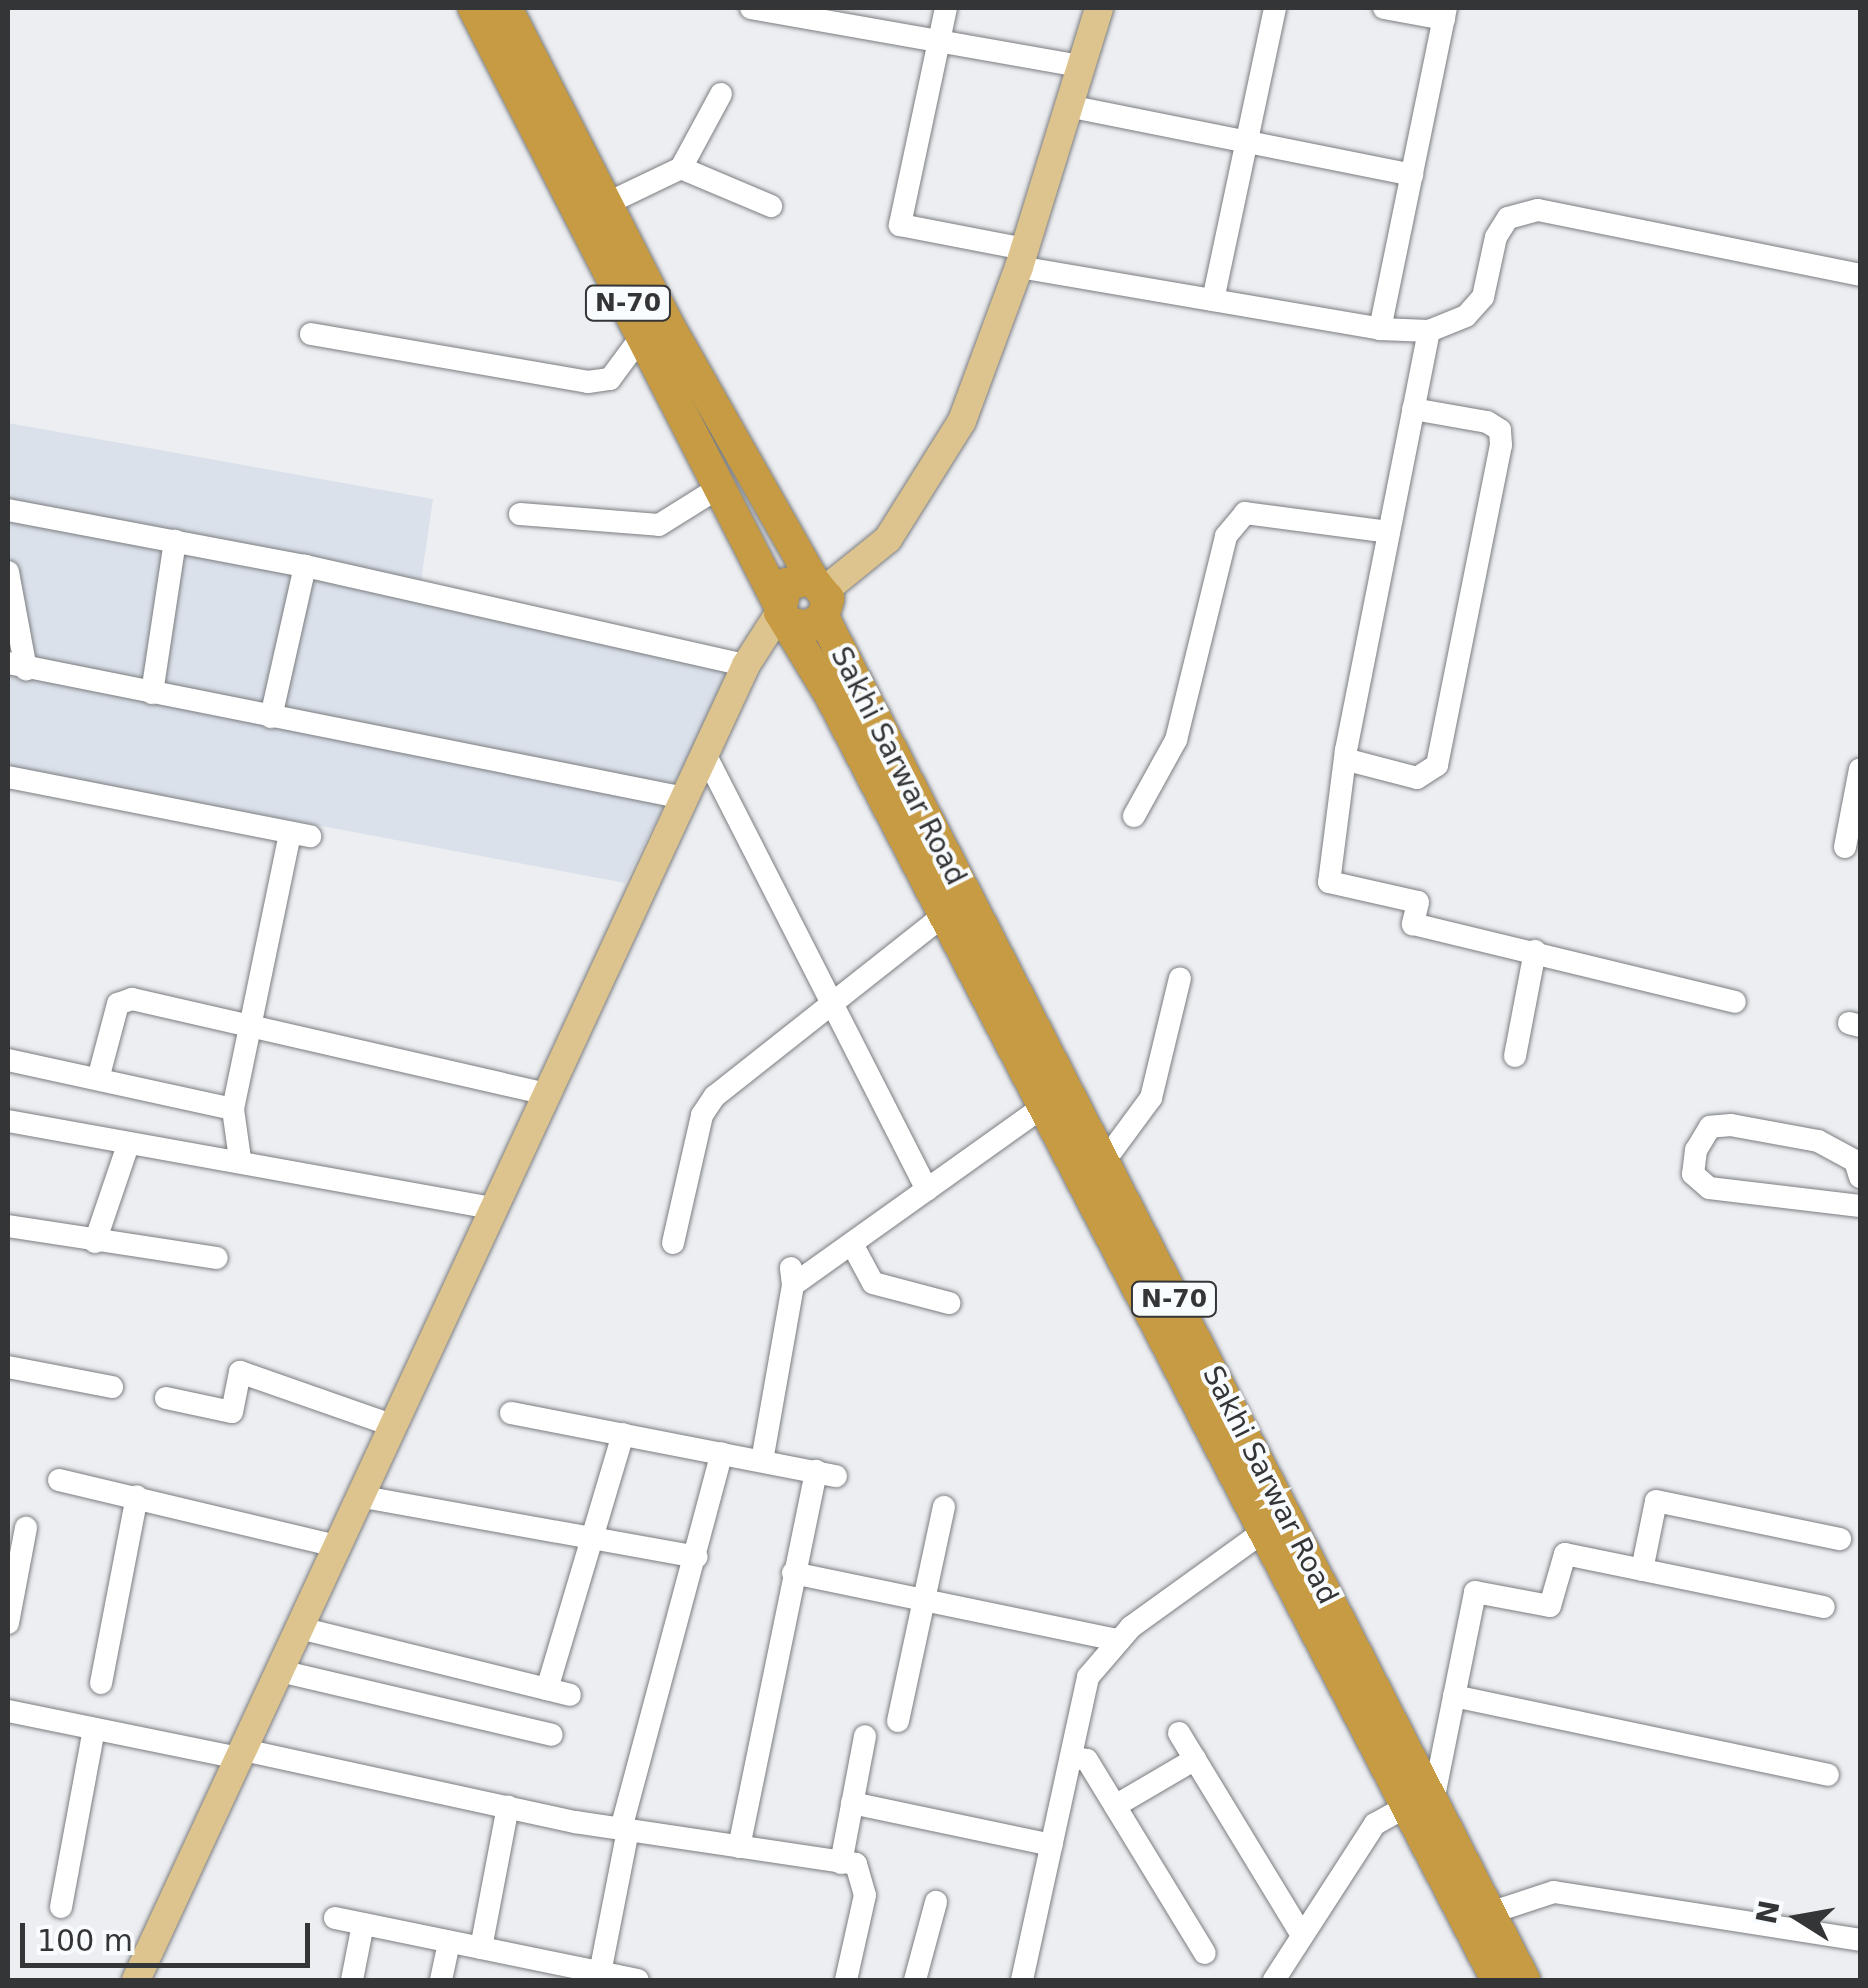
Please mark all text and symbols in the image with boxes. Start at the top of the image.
road number: N-70 [583,283,673,323]
street label: Sakhi Sarwar Road [823,641,973,891]
road number: N-70 [1129,1279,1219,1319]
street label: Sakhi Sarwar Road [1195,1360,1345,1610]
north arrow [1748,1868,1848,1968]
text: N [1750,1898,1786,1927]
scale bar [25,1903,315,1965]
text: 100 m [37,1923,133,1958]

